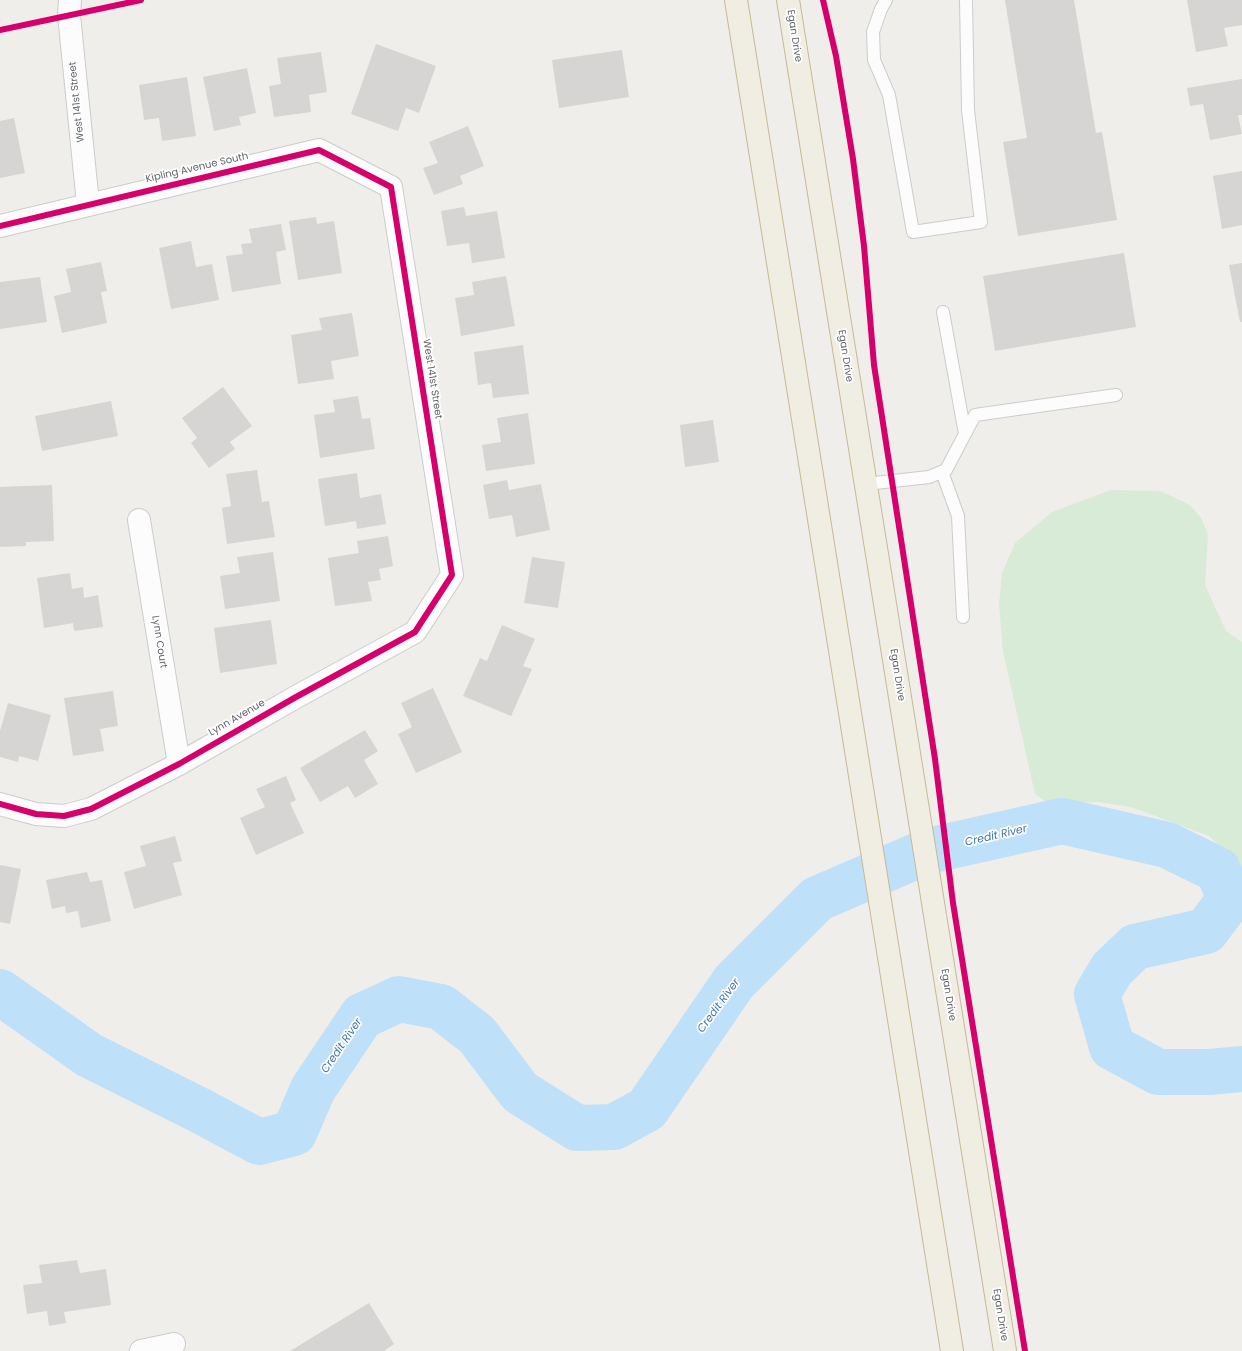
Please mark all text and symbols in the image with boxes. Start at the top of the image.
street label: Egan Drive [784,9,804,63]
street label: West 141st Street [67,61,87,143]
street label: Kipling Avenue South [145,150,249,186]
street label: Egan Drive [835,329,855,383]
street label: West 141st Street [420,338,444,420]
street label: Lynn Court [149,615,169,669]
street label: Egan Drive [887,648,907,702]
street label: Lynn Avenue [207,697,267,739]
water label: Credit River [964,822,1028,850]
street label: Egan Drive [938,968,958,1022]
water label: Credit River [695,977,743,1035]
water label: Credit River [319,1016,365,1076]
street label: Egan Drive [990,1288,1010,1342]

